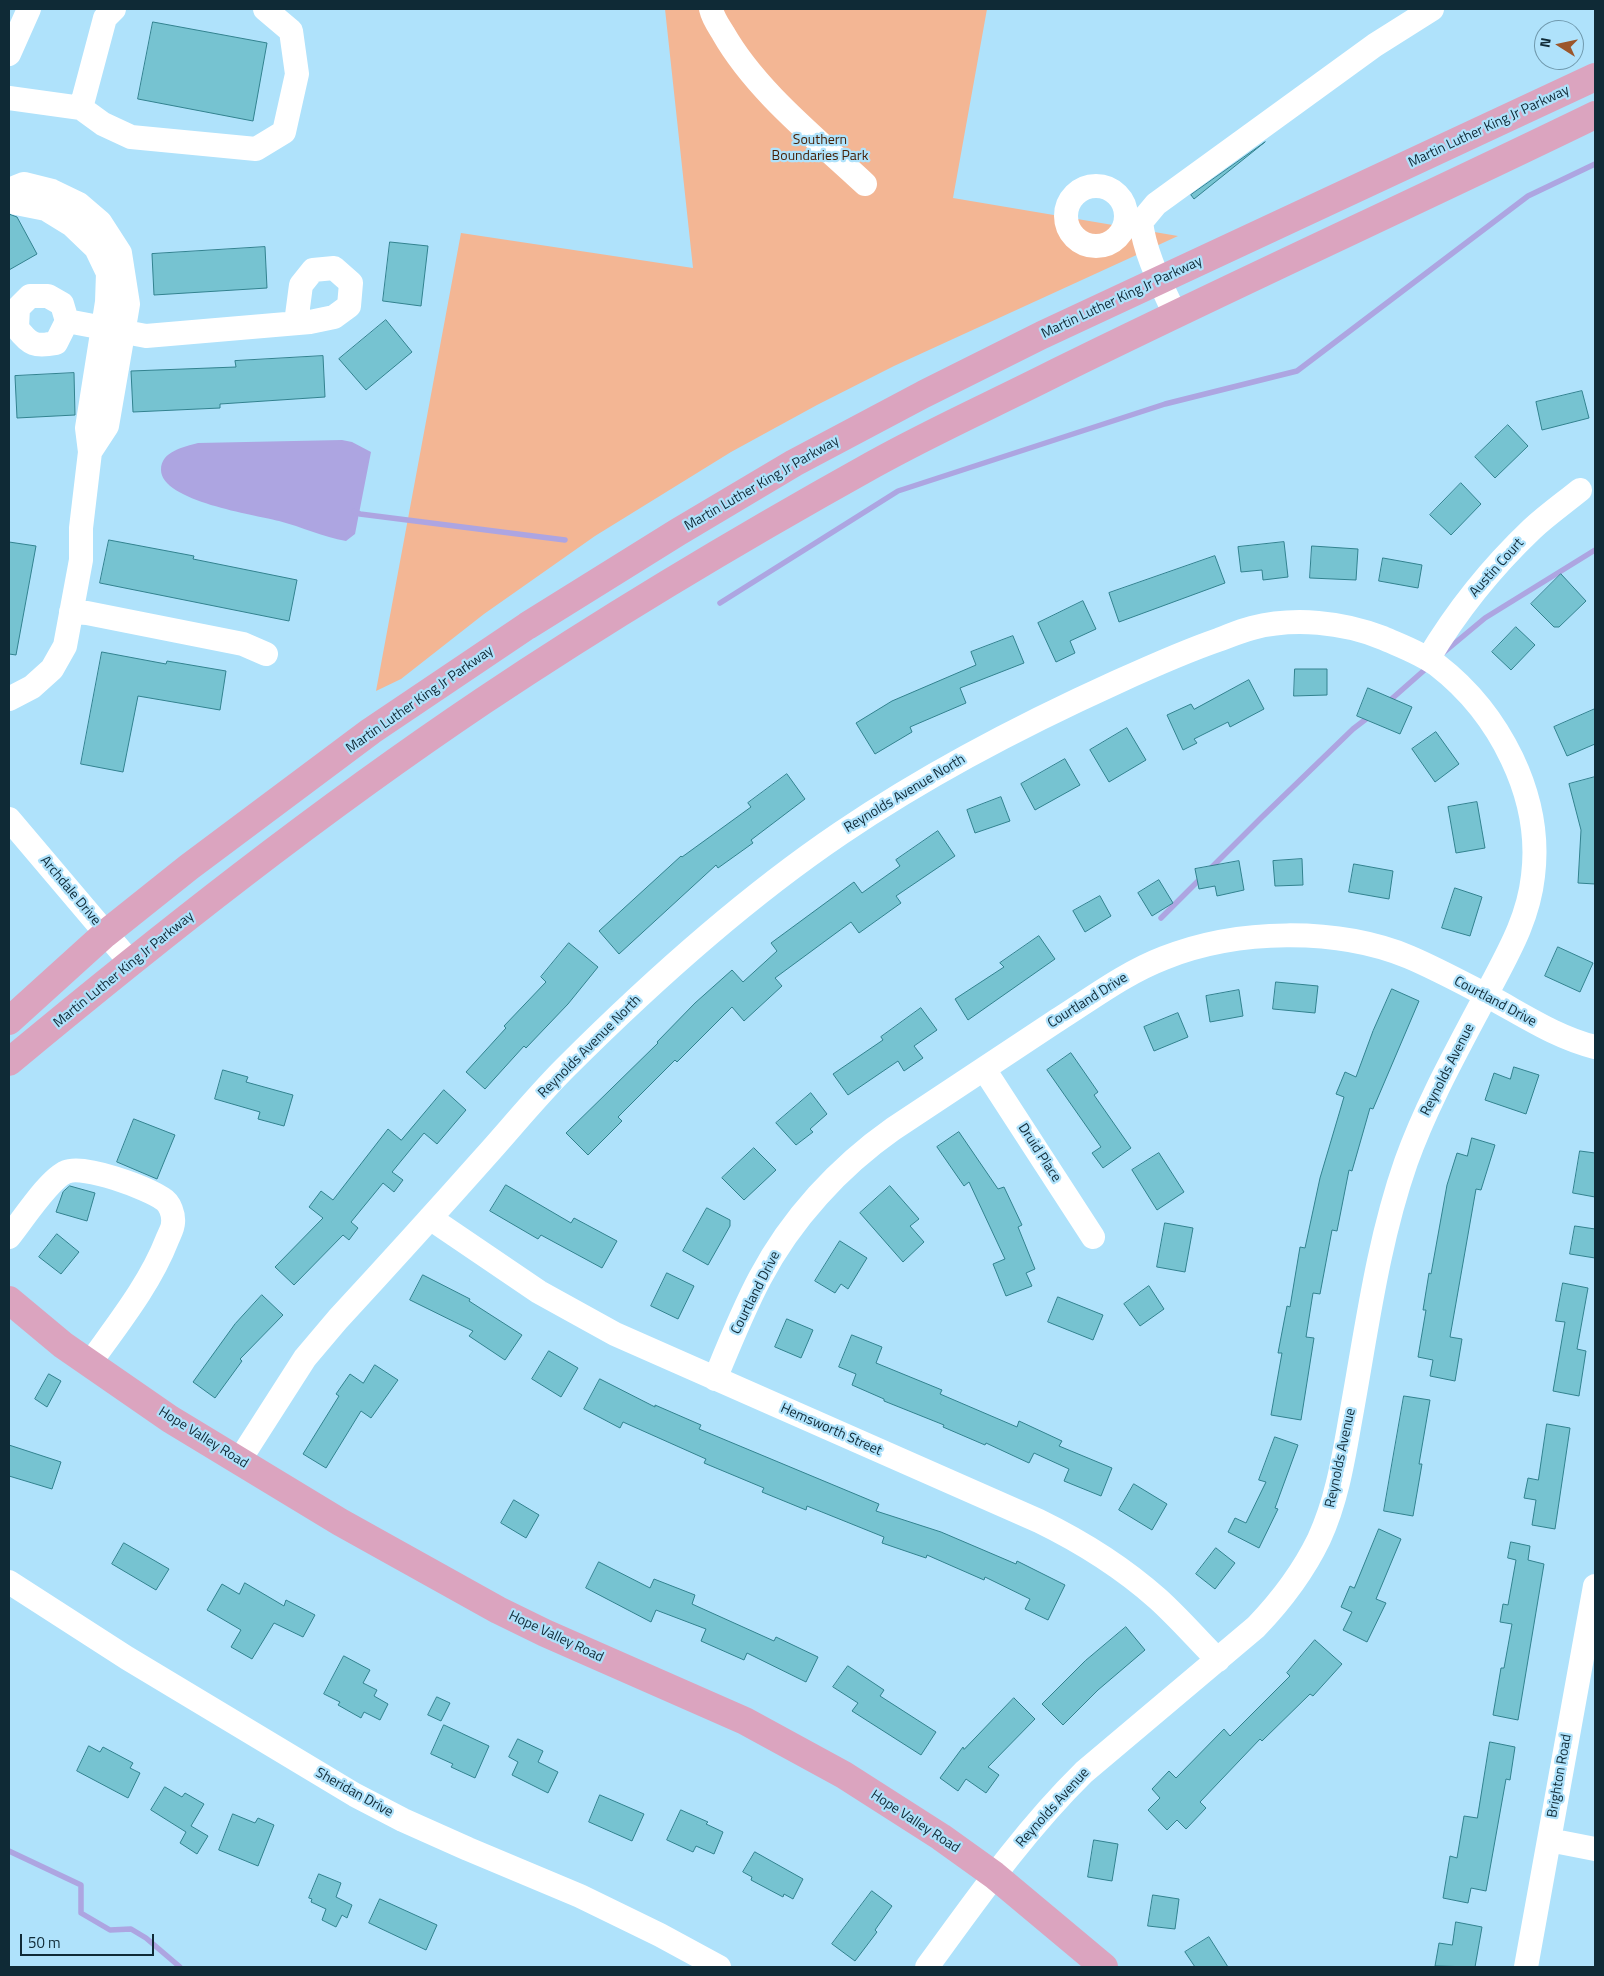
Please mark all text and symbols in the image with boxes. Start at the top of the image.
north arrow [1534,20,1584,70]
text: N [1534,36,1556,49]
street label: Martin Luther King Jr Parkway [1406,82,1572,172]
park label: Southern Boundaries Park [772,133,868,166]
street label: Martin Luther King Jr Parkway [1039,253,1205,343]
street label: Martin Luther King Jr Parkway [682,433,842,535]
street label: Austin Court [1466,535,1528,601]
street label: Martin Luther King Jr Parkway [343,643,497,757]
street label: Reynolds Avenue North [841,751,969,837]
street label: Archdale Drive [36,853,104,929]
street label: Martin Luther King Jr Parkway [50,908,198,1032]
street label: Courtland Drive [1045,970,1131,1032]
street label: Courtland Drive [1451,973,1539,1031]
street label: Reynolds Avenue North [535,992,645,1102]
street label: Reynolds Avenue [1418,1021,1478,1119]
street label: Druid Place [1014,1121,1064,1185]
street label: Courtland Drive [728,1249,784,1337]
street label: Hemsworth Street [778,1400,884,1460]
street label: Hope Valley Road [155,1404,251,1472]
street label: Reynolds Avenue [1322,1407,1360,1509]
street label: Hope Valley Road [506,1608,606,1666]
street label: Brighton Road [1544,1733,1576,1819]
street label: Sheridan Drive [312,1765,396,1821]
street label: Reynolds Avenue [1013,1765,1093,1851]
street label: Hope Valley Road [867,1787,963,1857]
scale bar [22,1924,156,1956]
text: 50 m [28,1931,61,1954]

